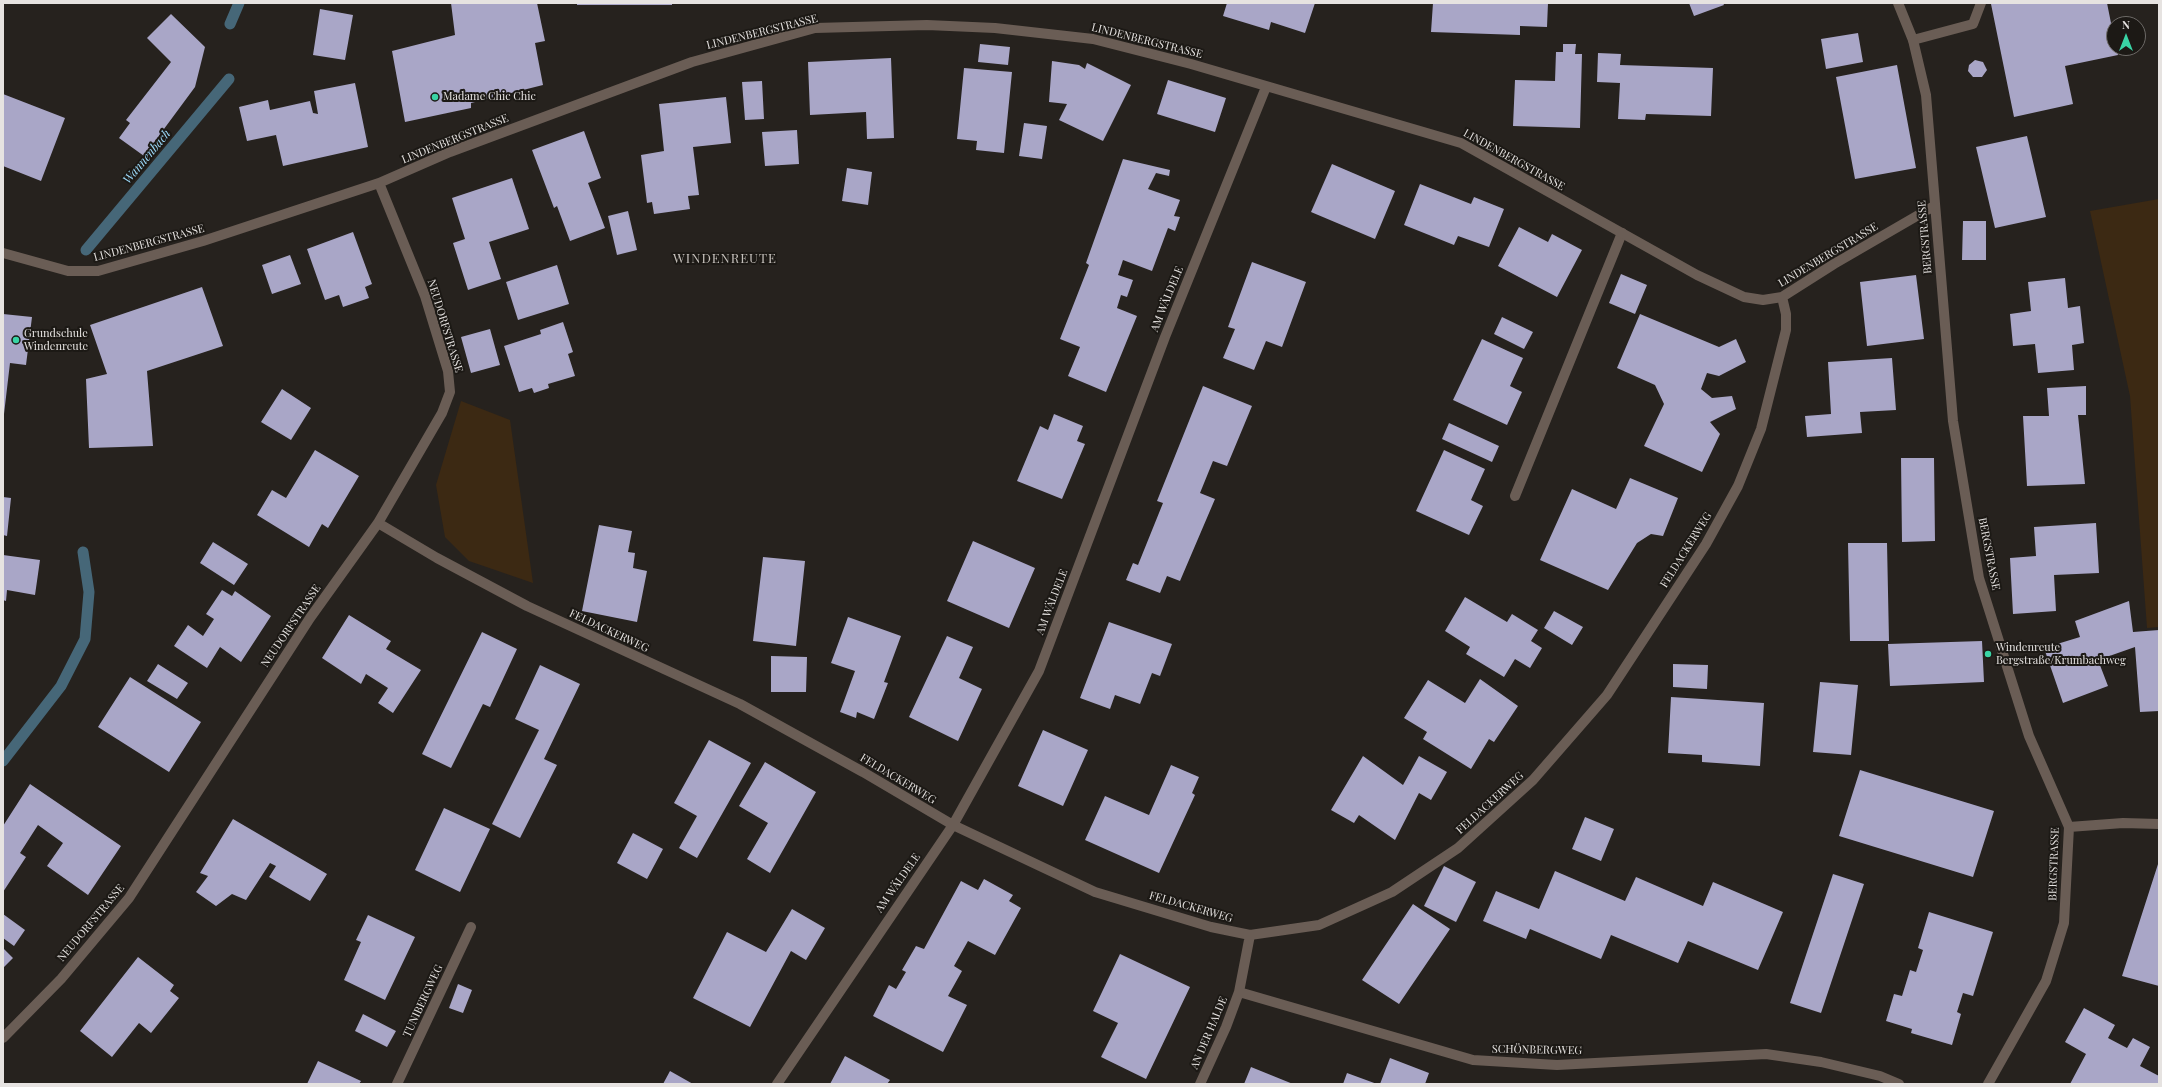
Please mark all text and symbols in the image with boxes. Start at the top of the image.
street label: LINDENBERGSTRASSE [705,12,819,52]
north arrow [2106,16,2146,56]
text: N [2122,17,2130,32]
street label: LINDENBERGSTRASSE [1090,21,1204,61]
place label: Madame Chic Chic [443,90,536,104]
marker: Madame Chic Chic [430,92,440,102]
street label: LINDENBERGSTRASSE [400,112,510,166]
water label: Wannenbach [120,127,174,187]
street label: LINDENBERGSTRASSE [1461,127,1567,193]
street label: BERGSTRASSE [1915,200,1935,274]
street label: LINDENBERGSTRASSE [1776,220,1880,290]
street label: LINDENBERGSTRASSE [92,222,206,264]
district label: WINDENREUTE [673,251,777,267]
street label: AM WÄLDELE [1148,264,1186,334]
street label: NEUDORFSTRASSE [425,278,465,374]
place label: Grundschule Windenreute [24,327,88,353]
marker: Grundschule Windenreute [11,335,21,345]
street label: FELDACKERWEG [1658,510,1714,590]
street label: BERGSTRASSE [1975,517,2003,591]
street label: AM WÄLDELE [1033,567,1071,637]
street label: NEUDORFSTRASSE [258,582,324,670]
street label: FELDACKERWEG [567,607,651,655]
place label: Windenreute Bergstraße/Krumbachweg [1996,641,2126,667]
marker: Windenreute Bergstraße/Krumbachweg [1983,649,1993,659]
street label: FELDACKERWEG [858,751,938,807]
street label: FELDACKERWEG [1454,769,1526,837]
street label: BERGSTRASSE [2046,827,2062,901]
street label: AM WÄLDELE [873,851,923,915]
street label: NEUDORFSTRASSE [55,882,127,964]
street label: FELDACKERWEG [1148,889,1234,925]
street label: TUNIBERGWEG [400,963,446,1039]
street label: AN DER HALDE [1188,995,1230,1071]
street label: SCHÖNBERGWEG [1492,1043,1582,1057]

